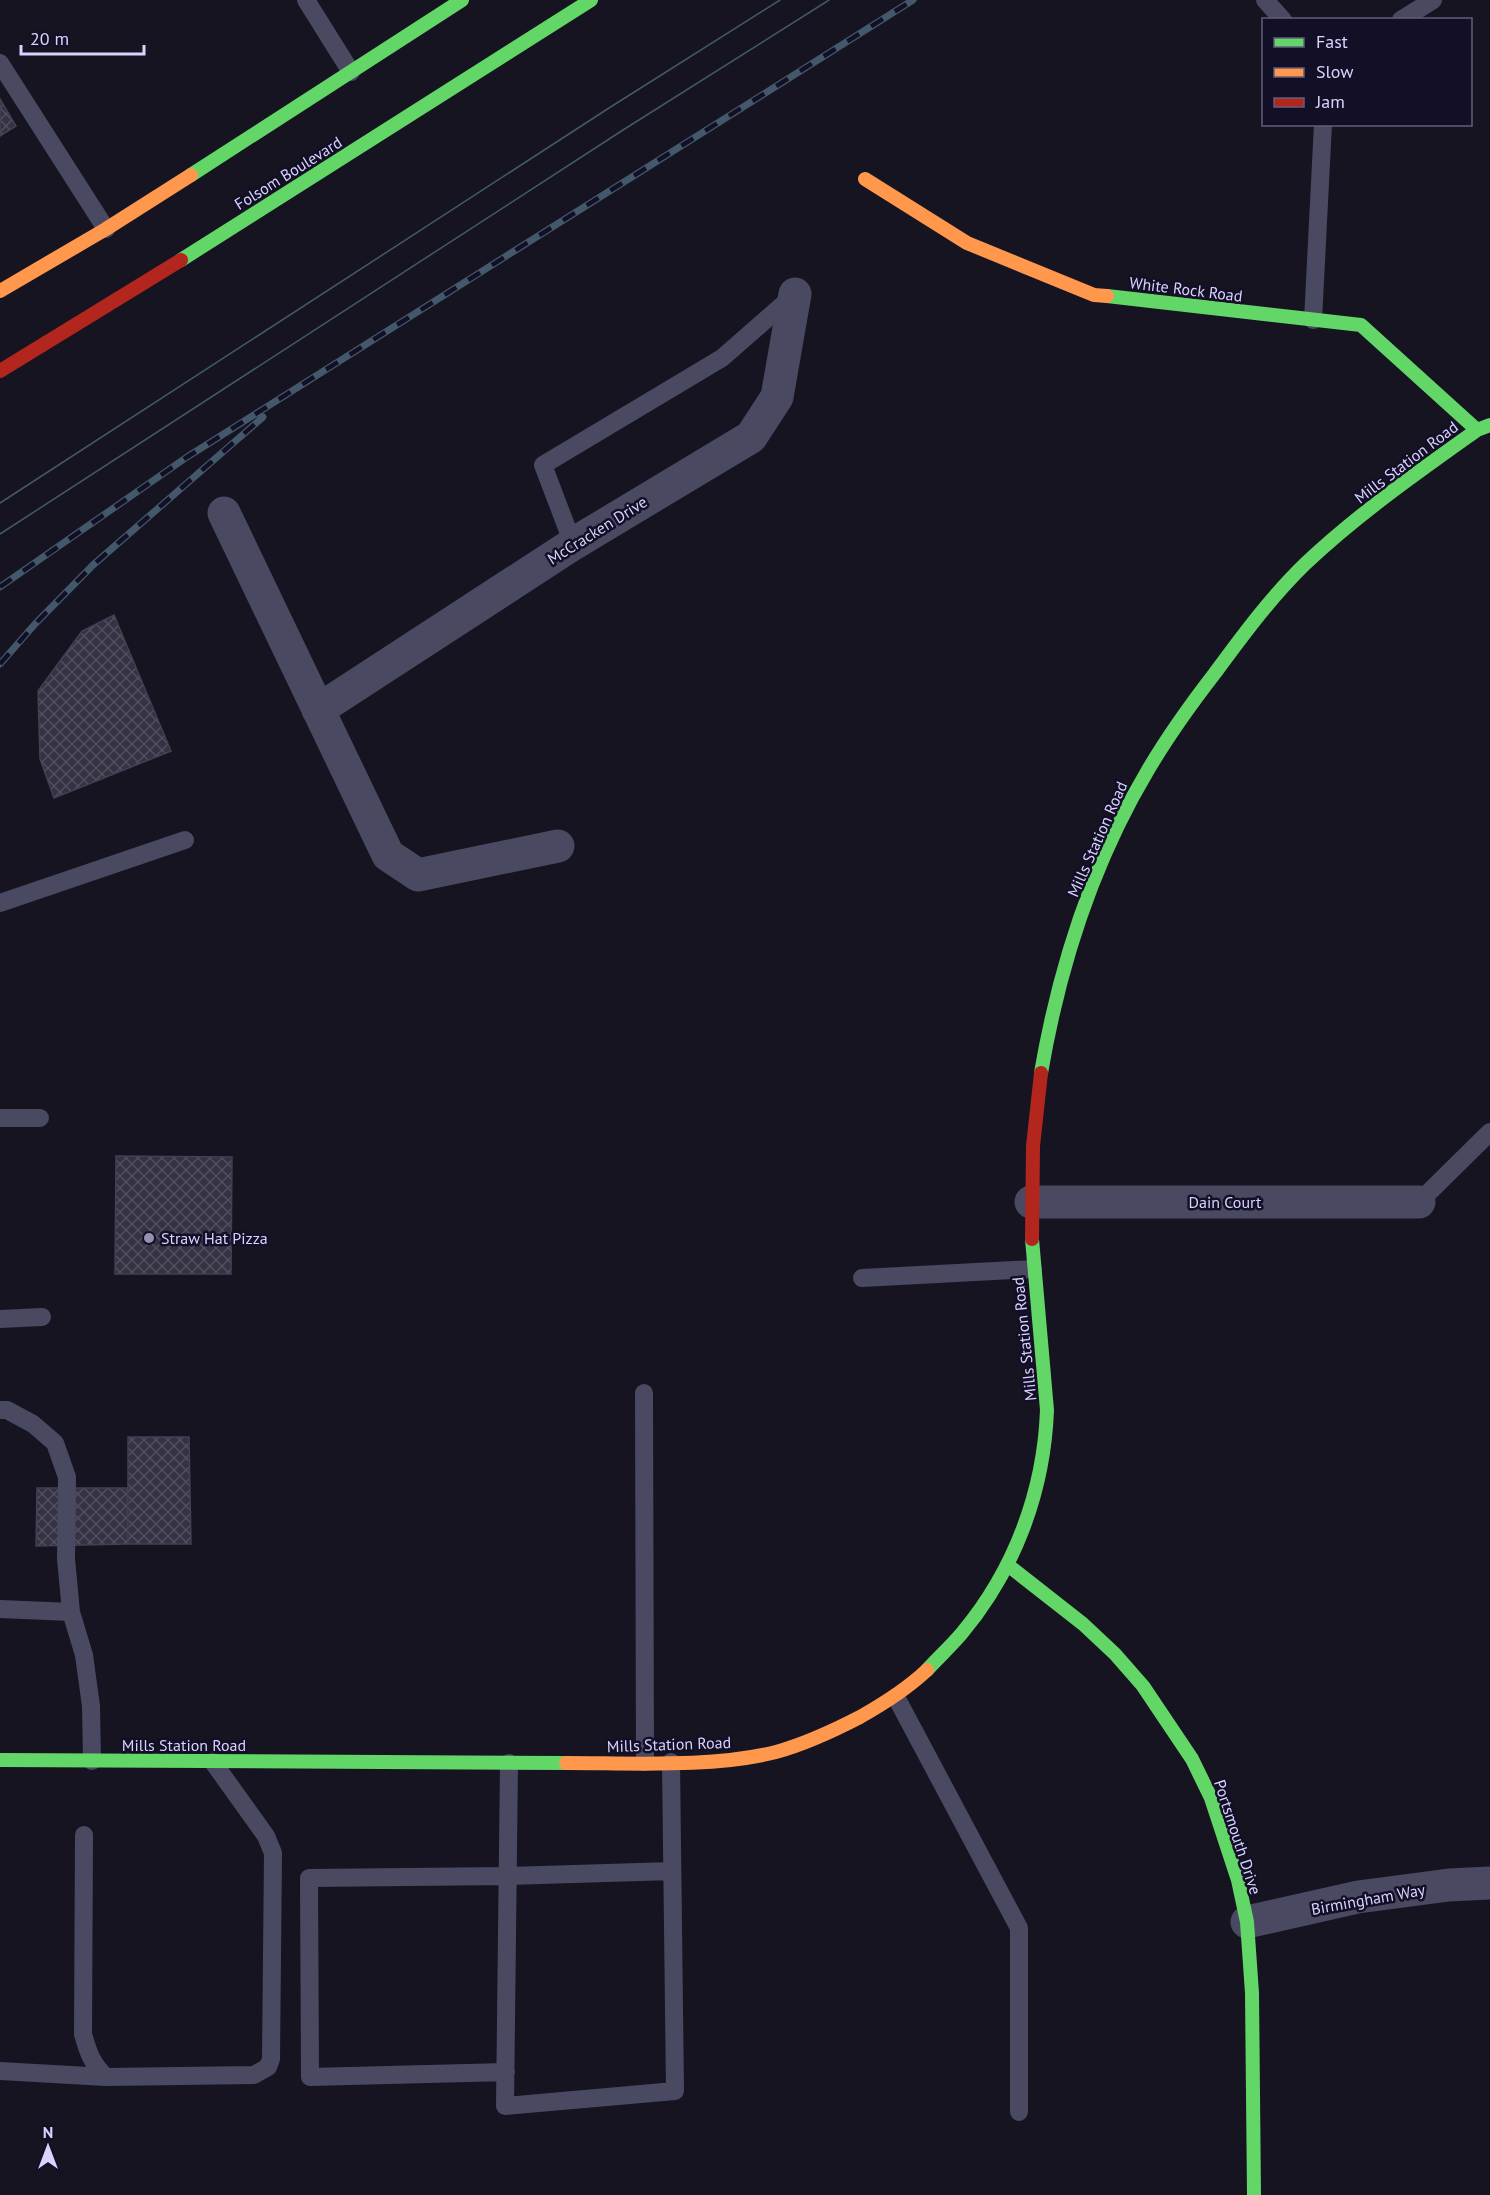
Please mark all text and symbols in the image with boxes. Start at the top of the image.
scale bar [21,18,144,56]
legend [1262,18,1472,126]
text: 20 m [30,27,69,50]
text: Fast [1316,30,1348,53]
text: Slow [1316,60,1354,83]
text: Jam [1315,90,1345,113]
street label: Folsom Boulevard [231,132,345,214]
street label: White Rock Road [1128,272,1244,306]
street label: Mills Station Road [1350,417,1462,507]
street label: McCracken Drive [543,491,651,569]
street label: Mills Station Road [1063,778,1131,900]
street label: Dain Court [1189,1192,1262,1212]
place label: Straw Hat Pizza [161,1228,268,1248]
marker: Straw Hat Pizza [142,1231,156,1245]
street label: Mills Station Road [1008,1276,1040,1402]
street label: Mills Station Road [607,1732,731,1756]
street label: Mills Station Road [122,1735,246,1755]
street label: Portsmouth Drive [1210,1777,1266,1897]
street label: Birmingham Way [1309,1879,1427,1919]
north arrow [18,2117,78,2177]
text: N [43,2122,53,2142]

